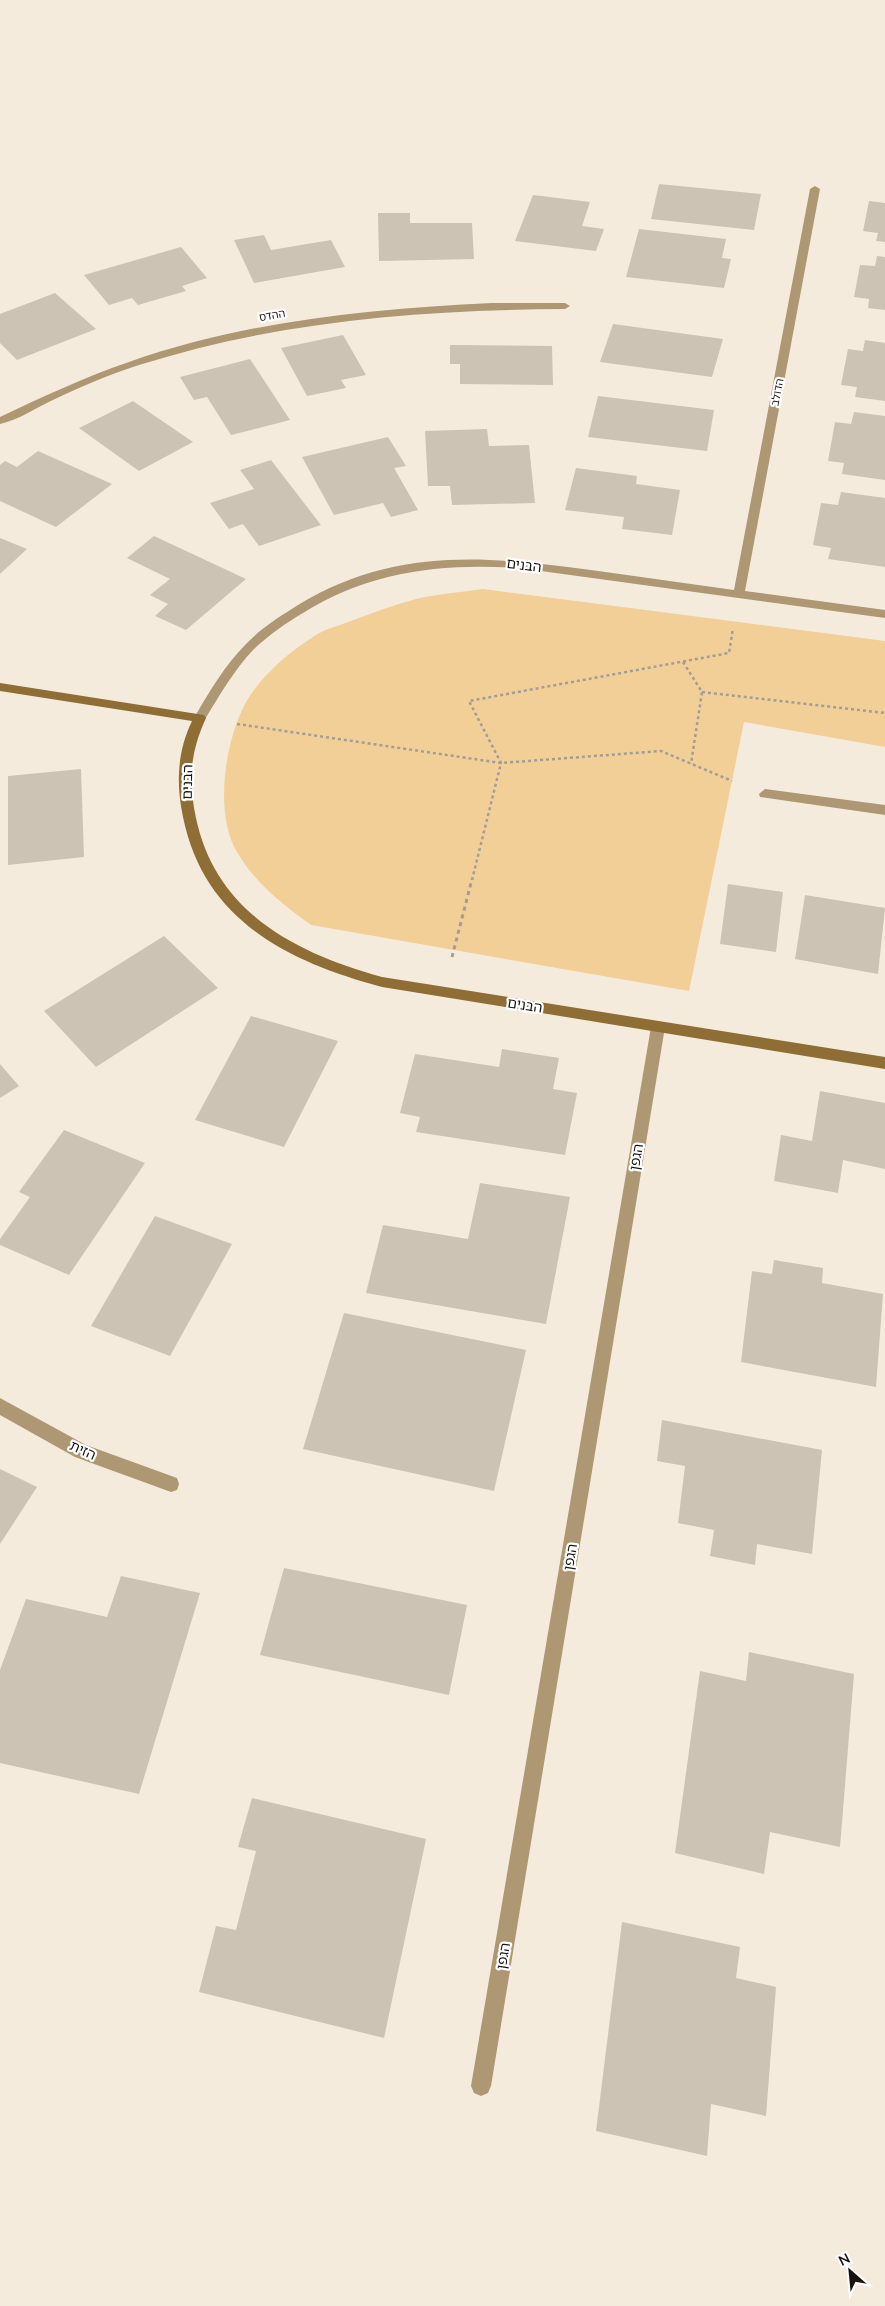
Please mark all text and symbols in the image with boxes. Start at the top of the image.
street label: ההדס [258,306,286,324]
street label: הדולב [767,377,787,407]
street label: הבנים [505,554,543,576]
street label: הבנים [178,764,196,800]
street label: הבנים [506,993,544,1017]
street label: הגפן [625,1142,647,1172]
street label: הזית [67,1436,99,1464]
street label: הגפן [559,1542,581,1572]
street label: הגפן [492,1941,514,1971]
north arrow [825,2246,875,2296]
text: N [835,2249,853,2270]

